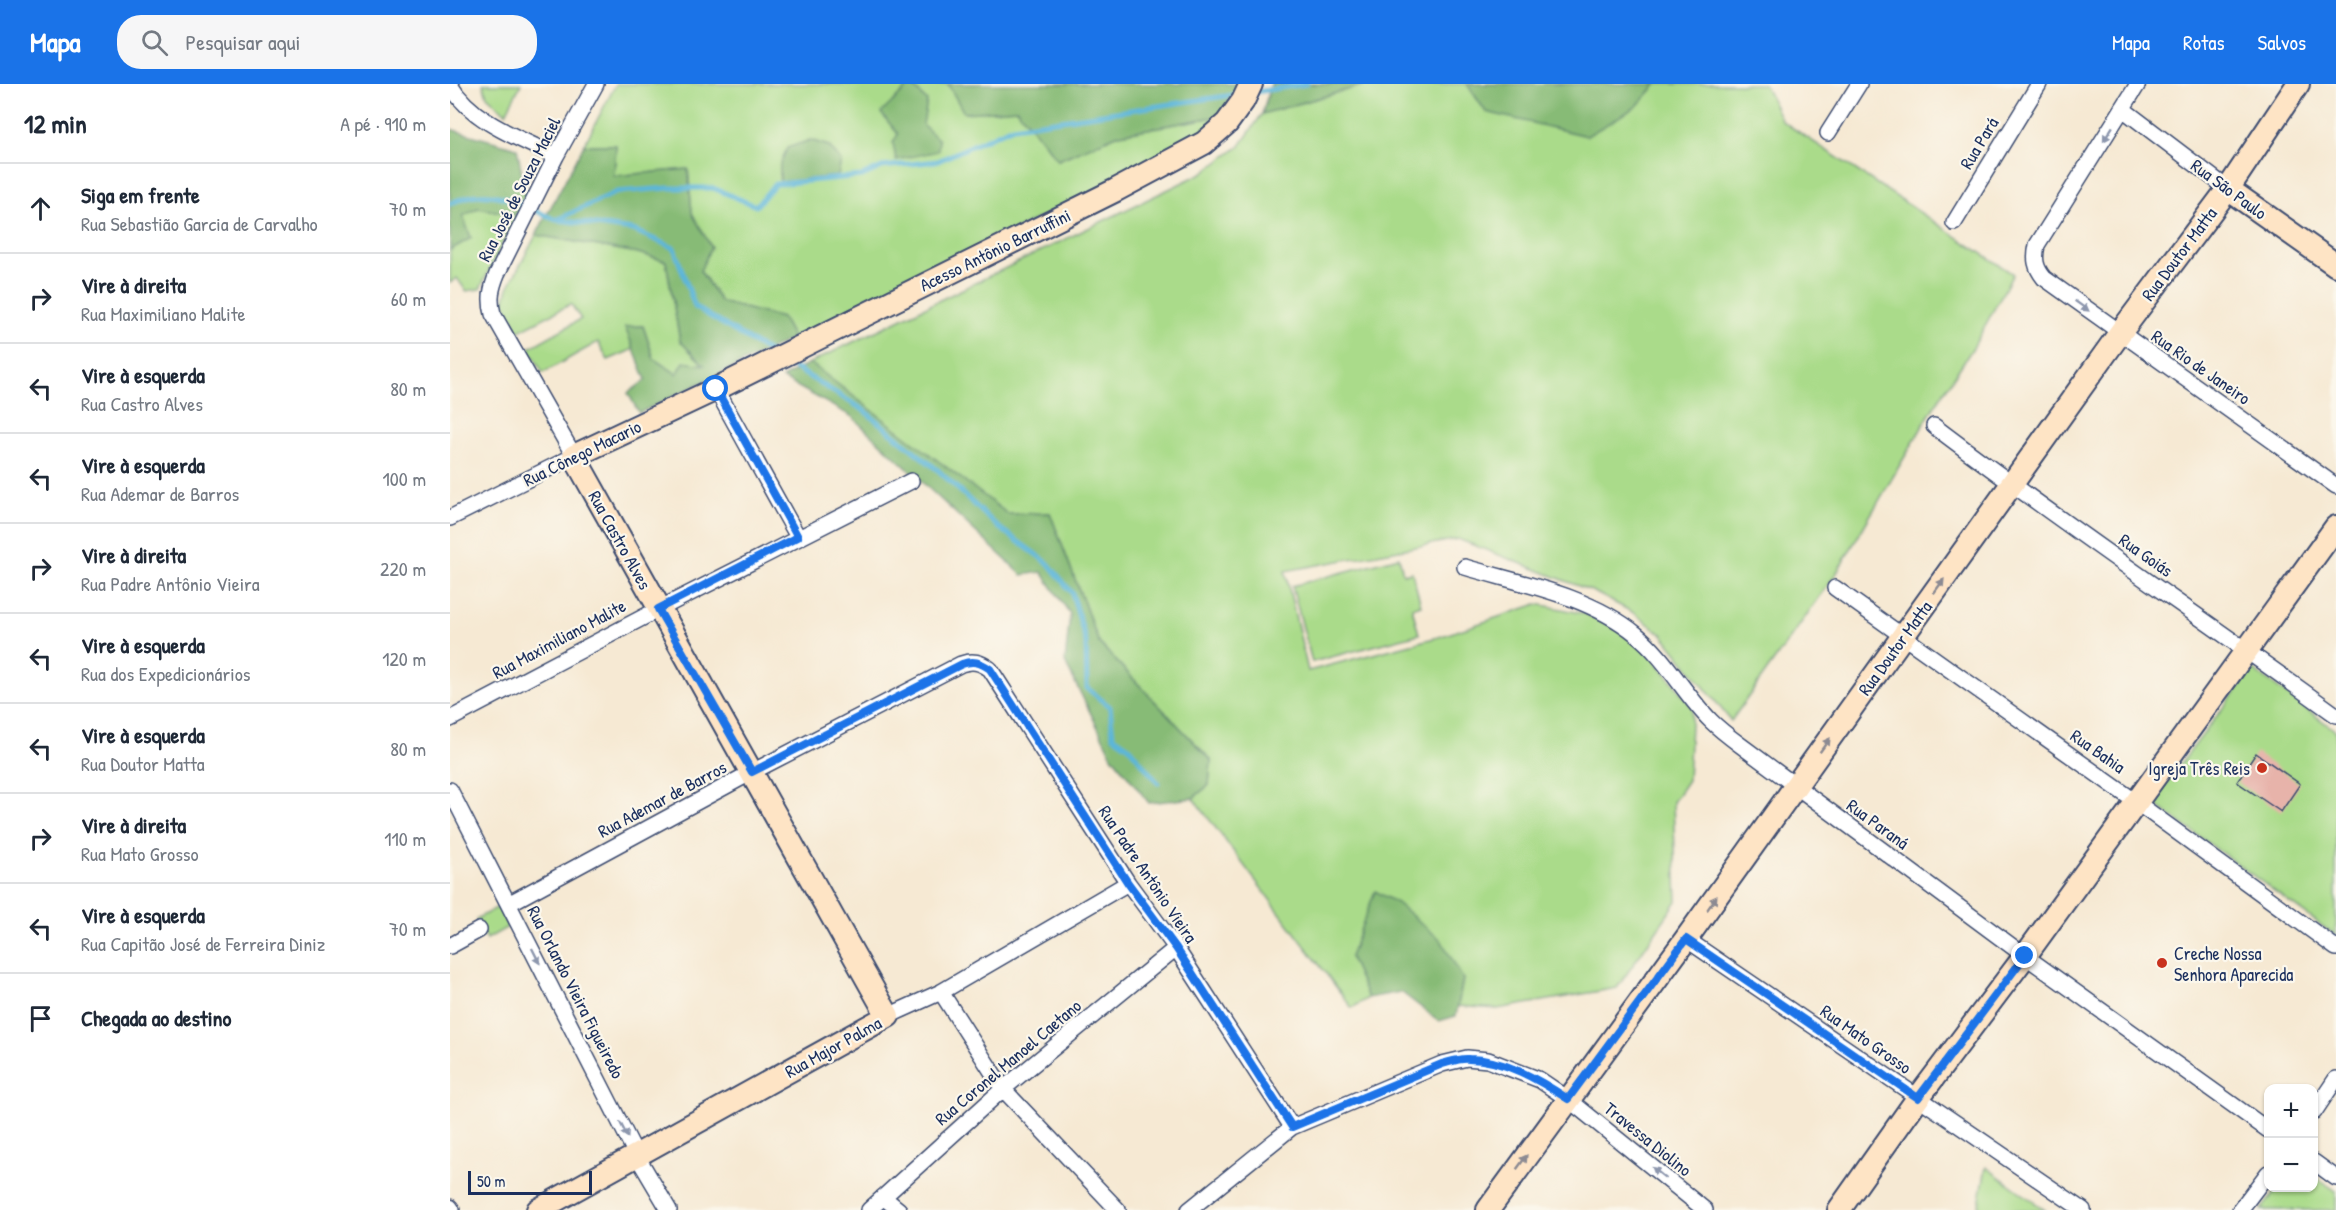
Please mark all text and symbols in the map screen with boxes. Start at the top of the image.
search box [117,15,537,69]
text: Mapa [30,23,81,61]
icon: search [138,26,171,59]
text: Pesquisar aqui [186,27,301,57]
text: Mapa [2112,28,2150,57]
text: Rotas [2183,28,2225,57]
text: Salvos [2258,28,2306,57]
text: 12 min [24,106,87,141]
text: A pé · 910 m [340,110,426,137]
street label: Rua José de Souza Maciel [472,112,566,266]
street label: Rua Pará [1954,112,2004,174]
one-way arrow [2103,126,2114,142]
street label: Rua São Paulo [2186,153,2272,225]
text: Siga em frente [81,180,200,210]
icon: ahead [24,192,57,225]
text: 70 m [389,195,426,222]
street label: Rua Doutor Matta [2136,202,2222,306]
street label: Acesso Antônio Barruffini [915,203,1075,297]
text: Rua Sebastião Garcia de Carvalho [81,210,318,237]
text: Vire à direita [81,270,186,300]
icon: right [24,282,57,315]
text: 60 m [391,285,426,312]
one-way arrow [2075,299,2090,311]
text: Rua Maximiliano Malite [81,300,246,327]
street label: Rua Rio de Janeiro [2146,324,2256,410]
text: Vire à esquerda [81,360,205,390]
icon: left [24,372,57,405]
text: 80 m [390,375,426,402]
route start [702,375,728,401]
text: Rua Castro Alves [81,390,203,417]
street label: Rua Cônego Macario [519,414,645,492]
text: Vire à esquerda [81,450,205,480]
icon: left [24,462,57,495]
text: 100 m [383,465,426,492]
text: Rua Ademar de Barros [81,480,239,507]
street label: Rua Castro Alves [582,486,658,594]
street label: Rua Goiás [2114,527,2178,583]
text: Vire à direita [81,540,186,570]
icon: right [24,552,57,585]
text: 220 m [380,555,426,582]
text: Rua Padre Antônio Vieira [81,570,260,597]
one-way arrow [1933,579,1945,595]
street label: Rua Maximiliano Malite [488,593,630,685]
street label: Rua Doutor Matta [1852,596,1938,700]
text: Vire à esquerda [81,630,205,660]
icon: left [24,642,57,675]
text: 120 m [382,645,426,672]
text: Rua dos Expedicionários [81,660,250,687]
text: Vire à esquerda [81,720,205,750]
street label: Rua Bahia [2066,723,2130,779]
icon: left [24,732,57,765]
text: 80 m [390,735,426,762]
one-way arrow [1819,737,1831,753]
text: Rua Doutor Matta [81,750,205,777]
street label: Rua Ademar de Barros [593,754,731,843]
place label: Igreja Três Reis [2148,756,2250,781]
marker: Igreja Três Reis [2255,761,2269,775]
street label: Rua Paraná [1842,793,1914,855]
street label: Rua Padre Antônio Vieira [1093,800,1203,948]
text: Vire à direita [81,810,186,840]
icon: right [24,822,57,855]
text: 110 m [384,825,426,852]
text: Rua Mato Grosso [81,840,199,867]
one-way arrow [1706,896,1718,912]
text: Vire à esquerda [81,900,205,930]
street label: Rua Orlando Vieira Figueiredo [522,901,630,1083]
icon: left [24,912,57,945]
text: 70 m [389,915,426,942]
text: Rua Capitão José de Ferreira Diniz [81,930,325,957]
place label: Creche Nossa Senhora Aparecida [2174,941,2293,987]
route end [2011,942,2037,968]
one-way arrow [531,947,541,964]
marker: Creche Nossa Senhora Aparecida [2155,956,2169,970]
street label: Rua Coronel Manoel Caetano [929,993,1087,1131]
street label: Rua Mato Grosso [1815,998,1917,1080]
icon: arrive [24,1002,57,1035]
text: Chegada ao destino [81,1003,231,1033]
street label: Rua Major Palma [780,1010,886,1084]
map controls [2264,1084,2318,1192]
button: + [2264,1084,2318,1138]
street label: Travessa Diolino [1599,1096,1697,1182]
one-way arrow [619,1121,629,1138]
button: − [2264,1138,2318,1192]
one-way arrow [1516,1155,1528,1170]
one-way arrow [1651,1167,1667,1180]
scale bar [468,1168,592,1196]
text: 50 m [477,1170,506,1192]

